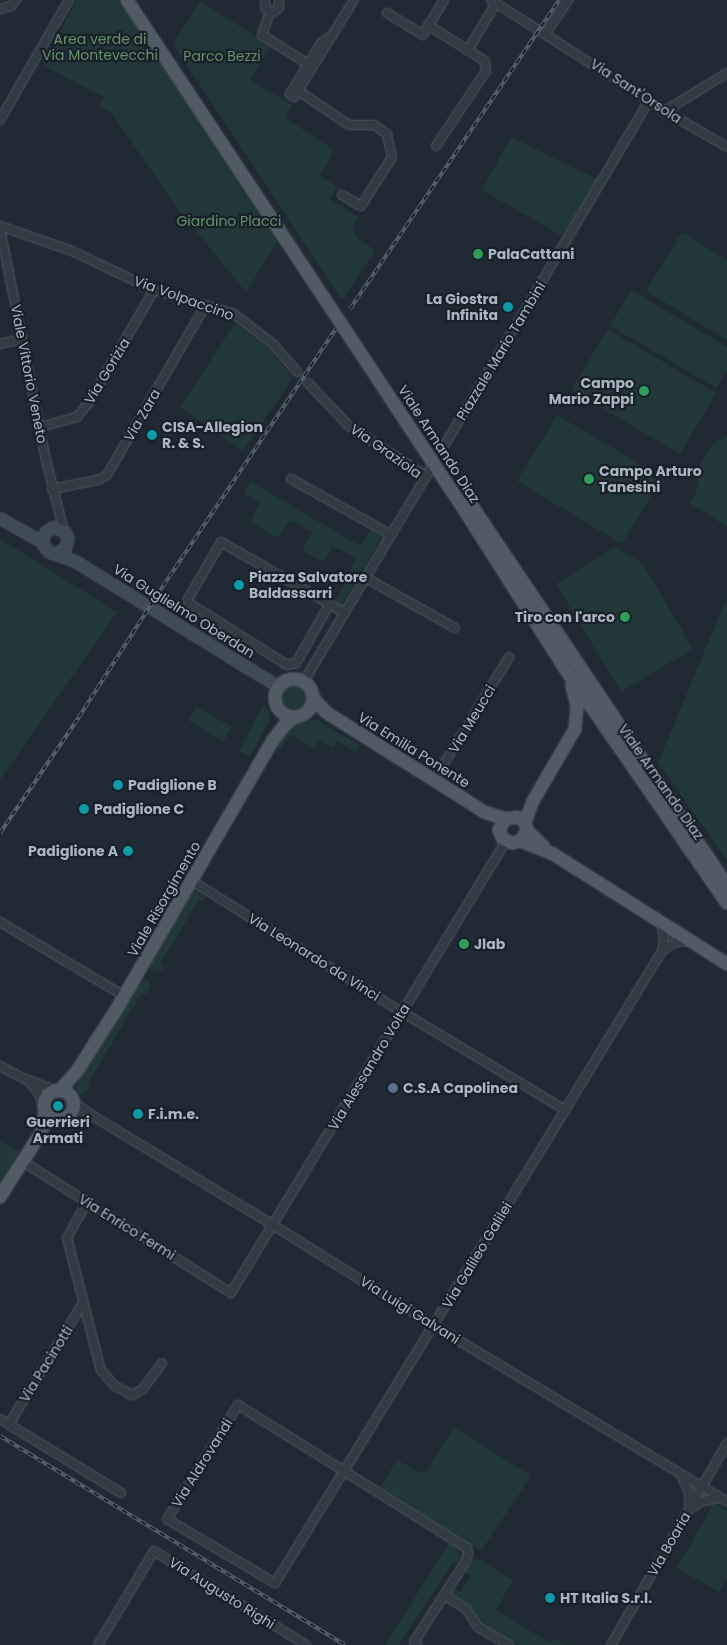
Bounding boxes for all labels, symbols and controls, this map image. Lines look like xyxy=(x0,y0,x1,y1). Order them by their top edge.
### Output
park label: Area verde di Via Montevecchi xyxy=(42,31,158,64)
park label: Parco Bezzi xyxy=(183,48,261,64)
street label: Via Sant'Orsola xyxy=(587,55,685,127)
park label: Giardino Placci xyxy=(176,213,282,229)
place label: PalaCattani xyxy=(488,246,574,262)
marker: PalaCattani xyxy=(472,248,484,260)
street label: Via Volpaccino xyxy=(132,272,236,324)
street label: Piazzale Mario Tambini xyxy=(453,279,549,423)
place label: La Giostra Infinita xyxy=(426,291,498,324)
marker: La Giostra Infinita xyxy=(502,301,514,313)
street label: Viale Vittorio Veneto xyxy=(7,303,51,445)
street label: Via Gorizia xyxy=(81,335,133,407)
place label: Campo Mario Zappi xyxy=(549,375,634,408)
street label: Viale Armando Diaz xyxy=(395,382,483,506)
marker: Campo Mario Zappi xyxy=(638,385,650,397)
street label: Via Zara xyxy=(120,386,164,444)
place label: CISA-Allegion R. & S. xyxy=(162,419,263,452)
street label: Via Graziola xyxy=(347,420,425,482)
marker: CISA-Allegion R. & S. xyxy=(146,429,158,441)
place label: Campo Arturo Tanesini xyxy=(599,463,702,496)
marker: Campo Arturo Tanesini xyxy=(583,473,595,485)
street label: Via Guglielmo Oberdan xyxy=(110,560,258,662)
place label: Piazza Salvatore Baldassarri xyxy=(249,569,367,602)
marker: Piazza Salvatore Baldassarri xyxy=(233,579,245,591)
place label: Tiro con l'arco xyxy=(515,609,615,625)
marker: Tiro con l'arco xyxy=(619,611,631,623)
street label: Via Meucci xyxy=(445,682,499,756)
street label: Via Emilia Ponente xyxy=(355,709,473,791)
street label: Viale Armando Diaz xyxy=(615,721,707,843)
place label: Padiglione B xyxy=(128,777,217,793)
marker: Padiglione B xyxy=(112,779,124,791)
place label: Padiglione C xyxy=(94,801,184,817)
marker: Padiglione C xyxy=(78,803,90,815)
street label: Viale Risorgimento xyxy=(124,838,204,960)
place label: Padiglione A xyxy=(28,843,118,859)
marker: Padiglione A xyxy=(122,845,134,857)
street label: Via Leonardo da Vinci xyxy=(245,910,383,1004)
place label: Jlab xyxy=(474,936,505,952)
marker: Jlab xyxy=(458,938,470,950)
street label: Via Alessandro Volta xyxy=(325,1001,413,1133)
place label: C.S.A Capolinea xyxy=(403,1080,518,1096)
marker: C.S.A Capolinea xyxy=(387,1082,399,1094)
marker: Guerrieri Armati xyxy=(52,1100,64,1112)
place label: F.i.m.e. xyxy=(148,1106,199,1122)
marker: F.i.m.e. xyxy=(132,1108,144,1120)
place label: Guerrieri Armati xyxy=(26,1114,90,1146)
street label: Via Enrico Fermi xyxy=(76,1190,178,1264)
street label: Via Galileo Galilei xyxy=(439,1199,515,1311)
street label: Via Luigi Galvani xyxy=(357,1272,463,1348)
street label: Via Pacinotti xyxy=(16,1323,76,1405)
street label: Via Aldrovandi xyxy=(168,1415,236,1511)
street label: Via Boaria xyxy=(644,1509,694,1579)
street label: Via Augusto Righi xyxy=(166,1554,278,1632)
place label: HT Italia S.r.l. xyxy=(560,1590,652,1606)
marker: HT Italia S.r.l. xyxy=(544,1592,556,1604)

